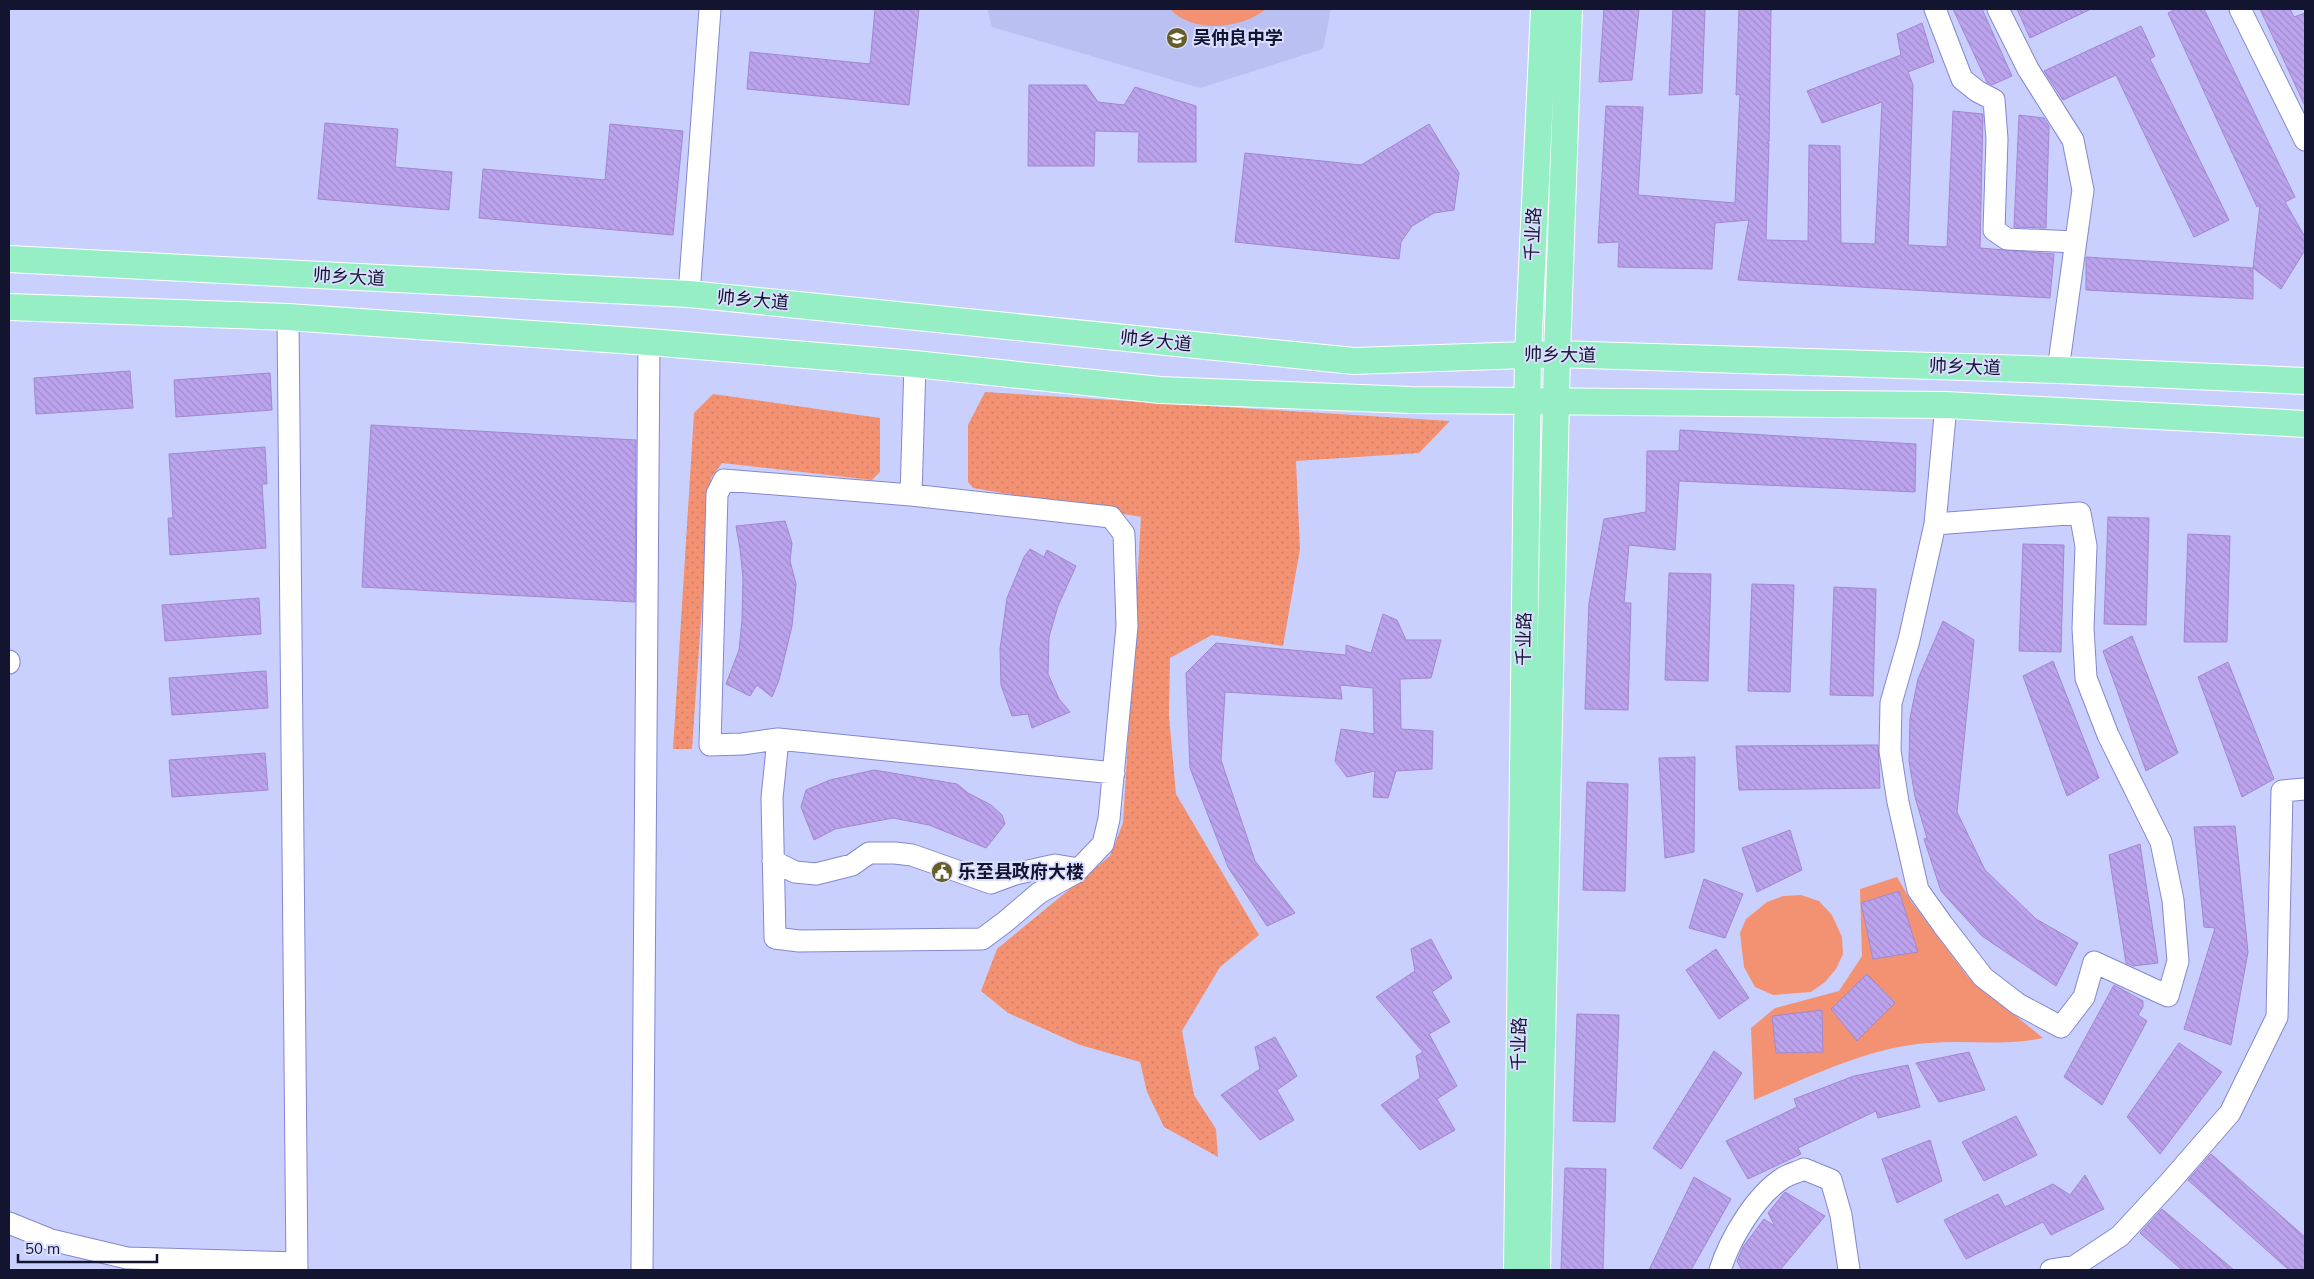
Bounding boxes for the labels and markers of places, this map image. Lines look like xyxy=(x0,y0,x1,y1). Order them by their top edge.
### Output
school or university icon: 吴仲良中学 xyxy=(1165,26,1189,50)
place label: 吴仲良中学 xyxy=(1193,26,1283,49)
public building icon: 乐至县政府大楼 xyxy=(930,860,954,884)
place label: 乐至县政府大楼 xyxy=(958,860,1084,883)

